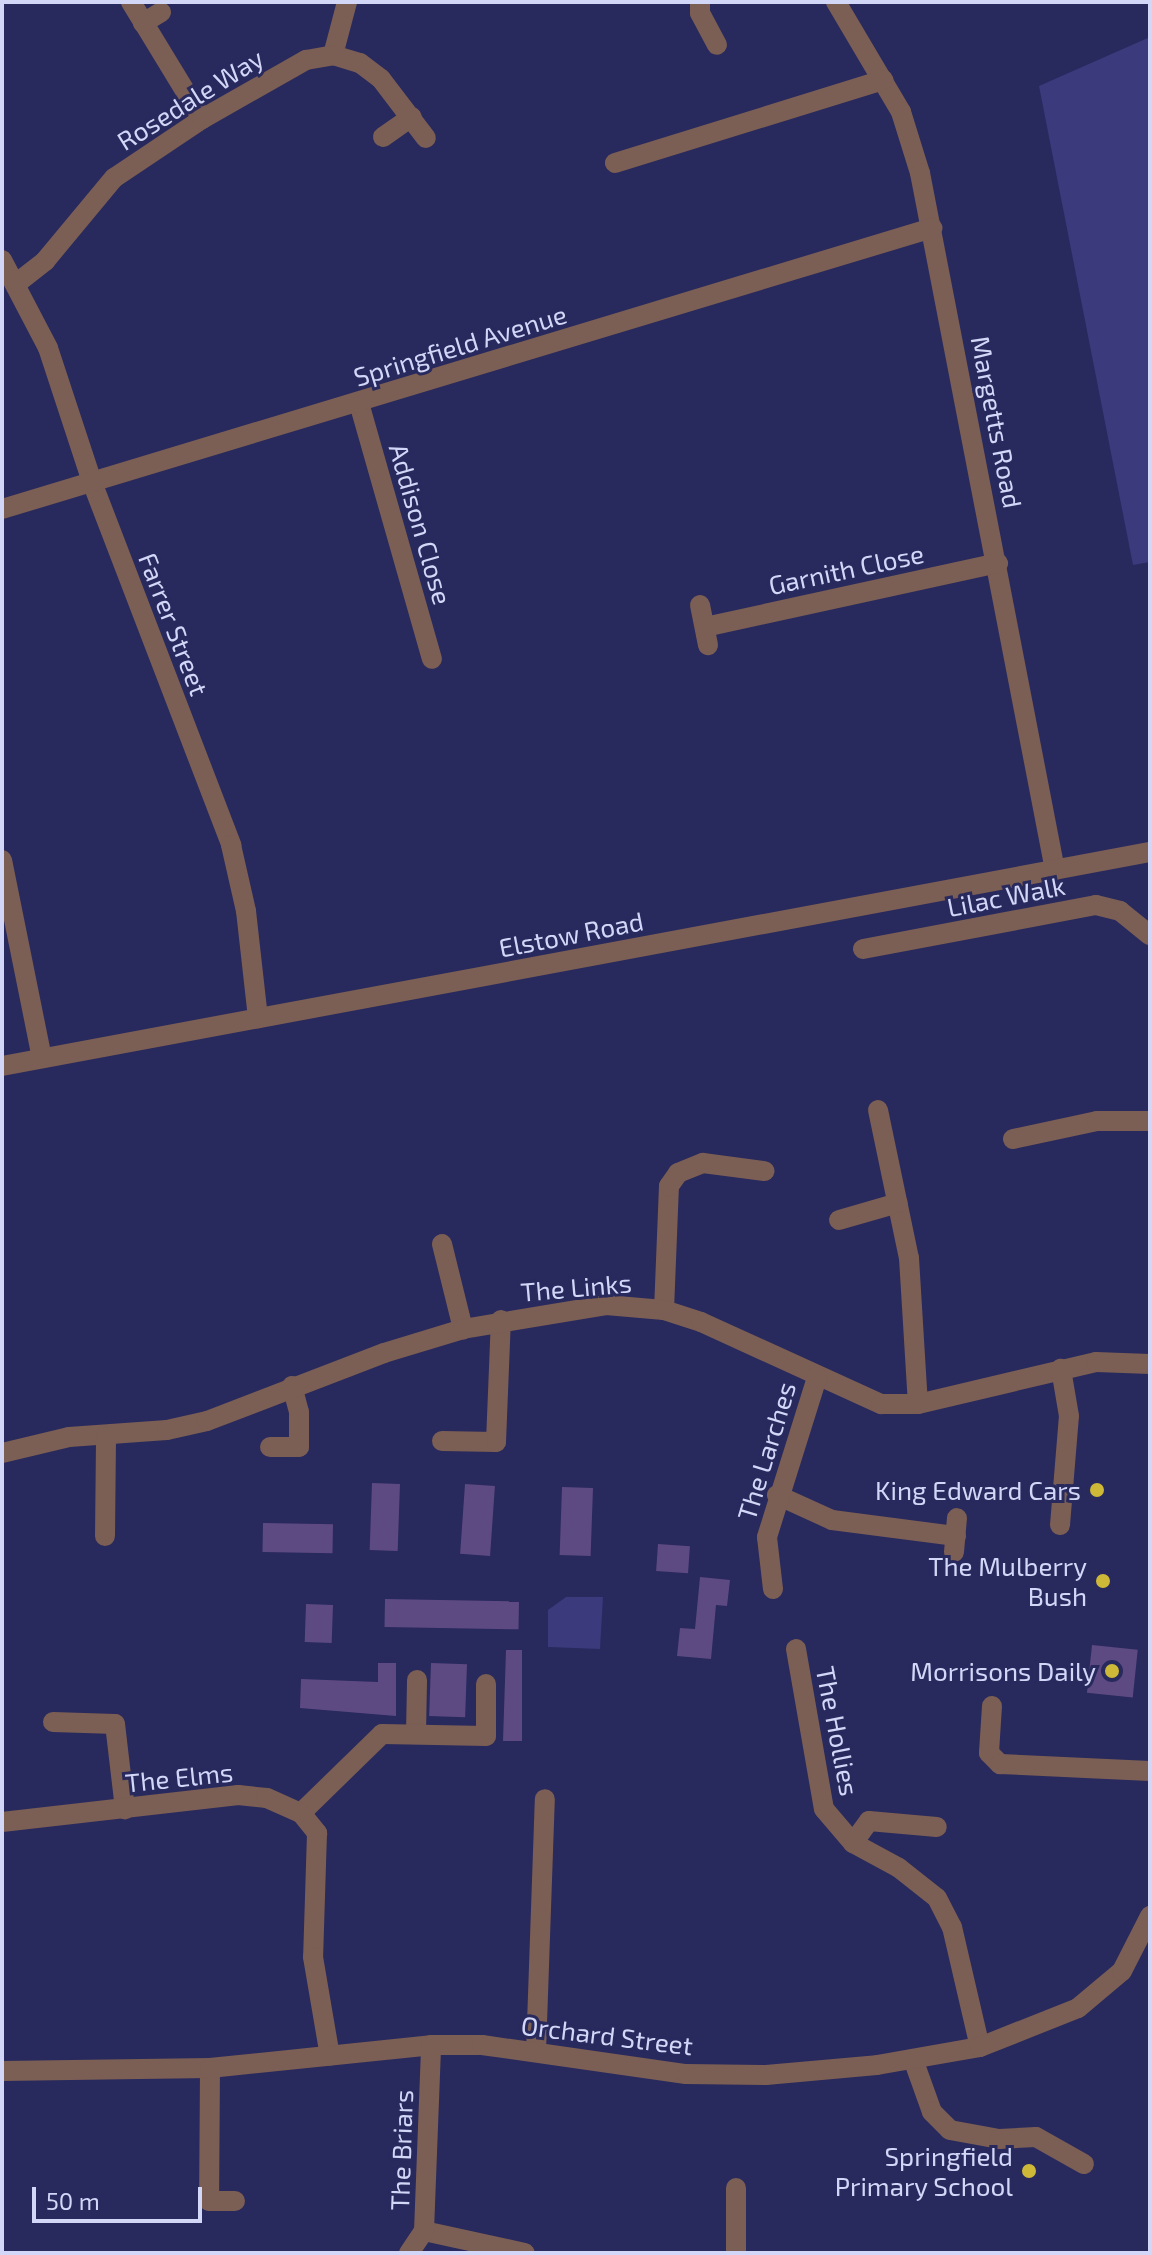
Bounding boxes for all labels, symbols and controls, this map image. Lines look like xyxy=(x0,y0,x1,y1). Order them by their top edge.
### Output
street label: Rosedale Way xyxy=(111,42,269,156)
street label: Springfield Avenue xyxy=(350,298,570,392)
street label: Margetts Road xyxy=(965,333,1029,511)
street label: Addison Close xyxy=(383,440,459,608)
street label: Garnith Close xyxy=(766,537,926,601)
street label: Farrer Street xyxy=(132,548,216,700)
street label: Lilac Walk xyxy=(944,869,1068,923)
street label: Elstow Road xyxy=(496,905,646,963)
street label: The Links xyxy=(519,1267,633,1307)
street label: The Larches xyxy=(730,1378,802,1524)
place label: King Edward Cars xyxy=(875,1474,1081,1506)
marker: King Edward Cars xyxy=(1088,1481,1106,1499)
place label: The Mulberry Bush xyxy=(928,1550,1087,1612)
marker: The Mulberry Bush xyxy=(1094,1572,1112,1590)
place label: Morrisons Daily xyxy=(910,1655,1096,1687)
marker: Morrisons Daily xyxy=(1103,1662,1121,1680)
street label: The Hollies xyxy=(810,1664,866,1798)
street label: The Elms xyxy=(124,1756,234,1798)
street label: Orchard Street xyxy=(519,2009,695,2061)
street label: The Briars xyxy=(383,2089,419,2211)
place label: Springfield Primary School xyxy=(834,2140,1013,2202)
marker: Springfield Primary School xyxy=(1020,2162,1038,2180)
scale bar xyxy=(36,2171,206,2221)
text: 50 m xyxy=(46,2186,100,2215)

